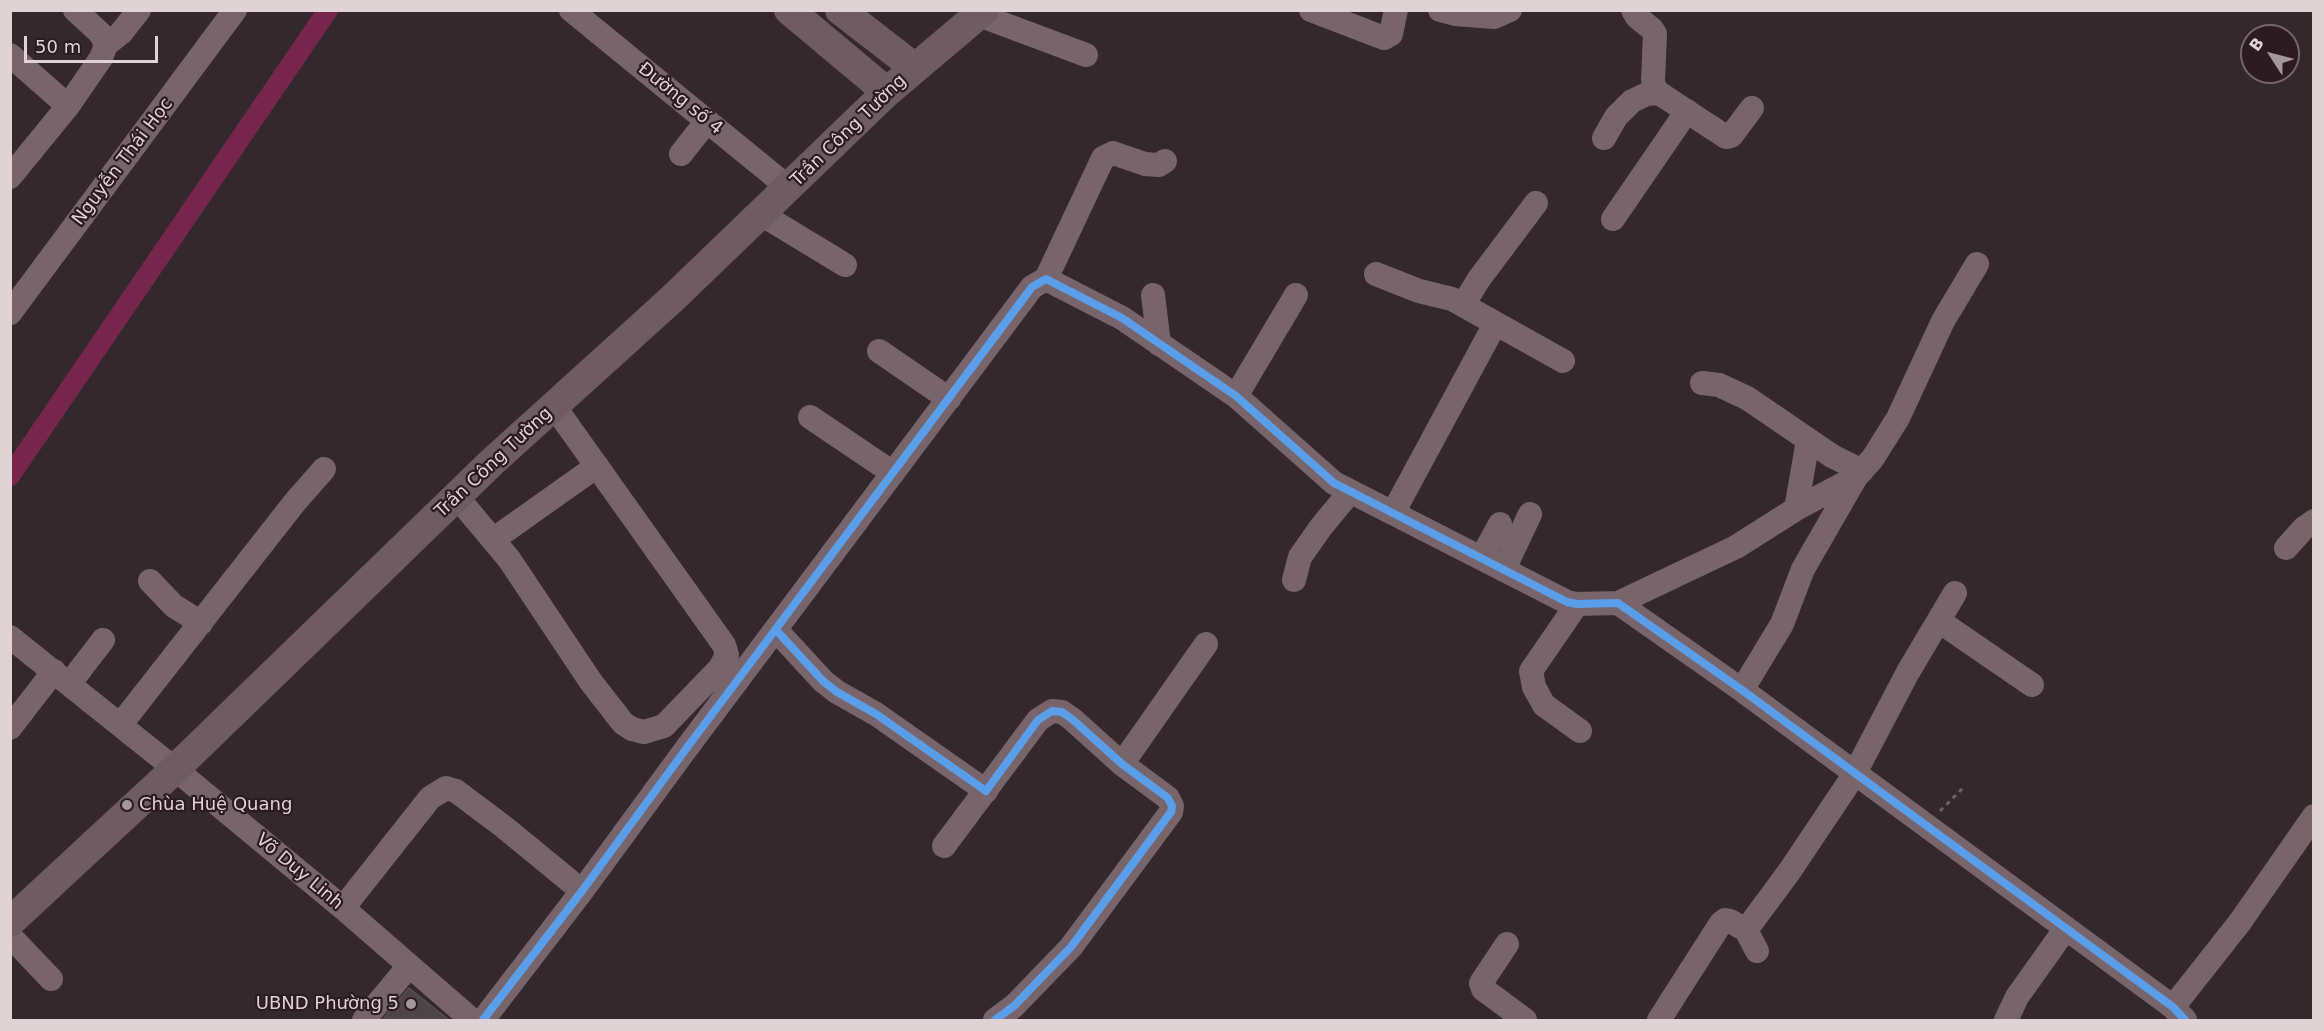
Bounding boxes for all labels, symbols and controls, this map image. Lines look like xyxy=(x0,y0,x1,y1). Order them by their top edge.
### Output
scale bar xyxy=(27,24,160,62)
north arrow xyxy=(2240,24,2300,84)
text: B xyxy=(2245,34,2268,55)
text: 50 m xyxy=(35,36,81,57)
street label: Đường số 4 xyxy=(633,58,727,140)
street label: Trần Công Tường xyxy=(787,70,911,192)
street label: Nguyễn Thái Học xyxy=(68,94,178,230)
street label: Trần Công Tường xyxy=(431,403,557,523)
place label: Chùa Huệ Quang xyxy=(139,794,292,816)
marker: Chùa Huệ Quang xyxy=(120,798,134,812)
street label: Võ Duy Linh xyxy=(251,829,347,915)
place label: UBND Phường 5 xyxy=(256,993,399,1015)
marker: UBND Phường 5 xyxy=(404,997,418,1011)

